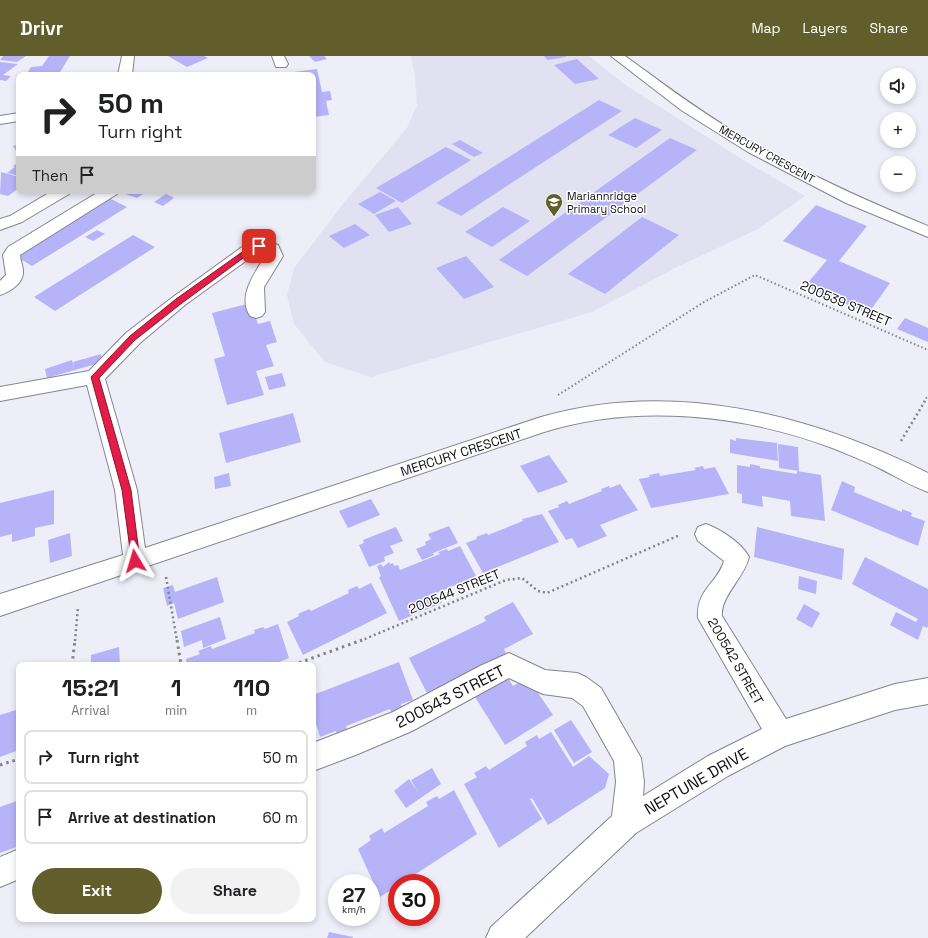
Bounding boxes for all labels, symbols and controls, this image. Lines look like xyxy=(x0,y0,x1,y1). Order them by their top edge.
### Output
text: Drivr xyxy=(20,16,63,41)
text: Map xyxy=(751,19,781,37)
text: Layers xyxy=(803,19,847,37)
text: Share xyxy=(869,19,908,37)
map controls xyxy=(880,68,916,192)
button: sound xyxy=(880,68,916,104)
text: 50 m xyxy=(98,85,164,121)
icon: right xyxy=(32,88,84,140)
button: + xyxy=(880,112,916,148)
text: Turn right xyxy=(98,120,182,143)
street label: MERCURY CRESCENT xyxy=(717,122,818,186)
button: − xyxy=(880,156,916,192)
icon: arrive xyxy=(76,164,98,186)
text: Then xyxy=(32,166,68,185)
place label: Mariannridge Primary School xyxy=(567,189,646,216)
school or university icon: Mariannridge Primary School xyxy=(544,192,564,217)
pin xyxy=(242,229,276,263)
icon: arrive xyxy=(248,235,270,257)
street label: 200539 STREET xyxy=(798,277,894,330)
street label: MERCURY CRESCENT xyxy=(398,425,524,480)
position arrow xyxy=(114,540,156,582)
street label: 200544 STREET xyxy=(406,565,503,618)
street label: 200542 STREET xyxy=(704,615,767,708)
street label: 200543 STREET xyxy=(392,660,508,733)
text: 15:21 xyxy=(62,672,119,703)
text: 1 xyxy=(171,672,182,703)
text: 110 xyxy=(233,672,270,703)
text: Arrival xyxy=(71,702,110,719)
text: min xyxy=(165,702,187,719)
text: m xyxy=(246,702,257,719)
street label: NEPTUNE DRIVE xyxy=(641,743,752,820)
icon: right xyxy=(34,746,56,768)
text: Turn right xyxy=(68,748,139,767)
text: 50 m xyxy=(263,748,298,767)
icon: arrive xyxy=(34,806,56,828)
text: Arrive at destination xyxy=(68,808,216,827)
text: 60 m xyxy=(262,808,298,827)
button: Exit xyxy=(32,868,162,914)
button: Share xyxy=(170,868,300,914)
speed limit sign: 30 xyxy=(388,874,440,926)
text: 27 xyxy=(343,882,365,908)
text: km/h xyxy=(342,903,366,916)

